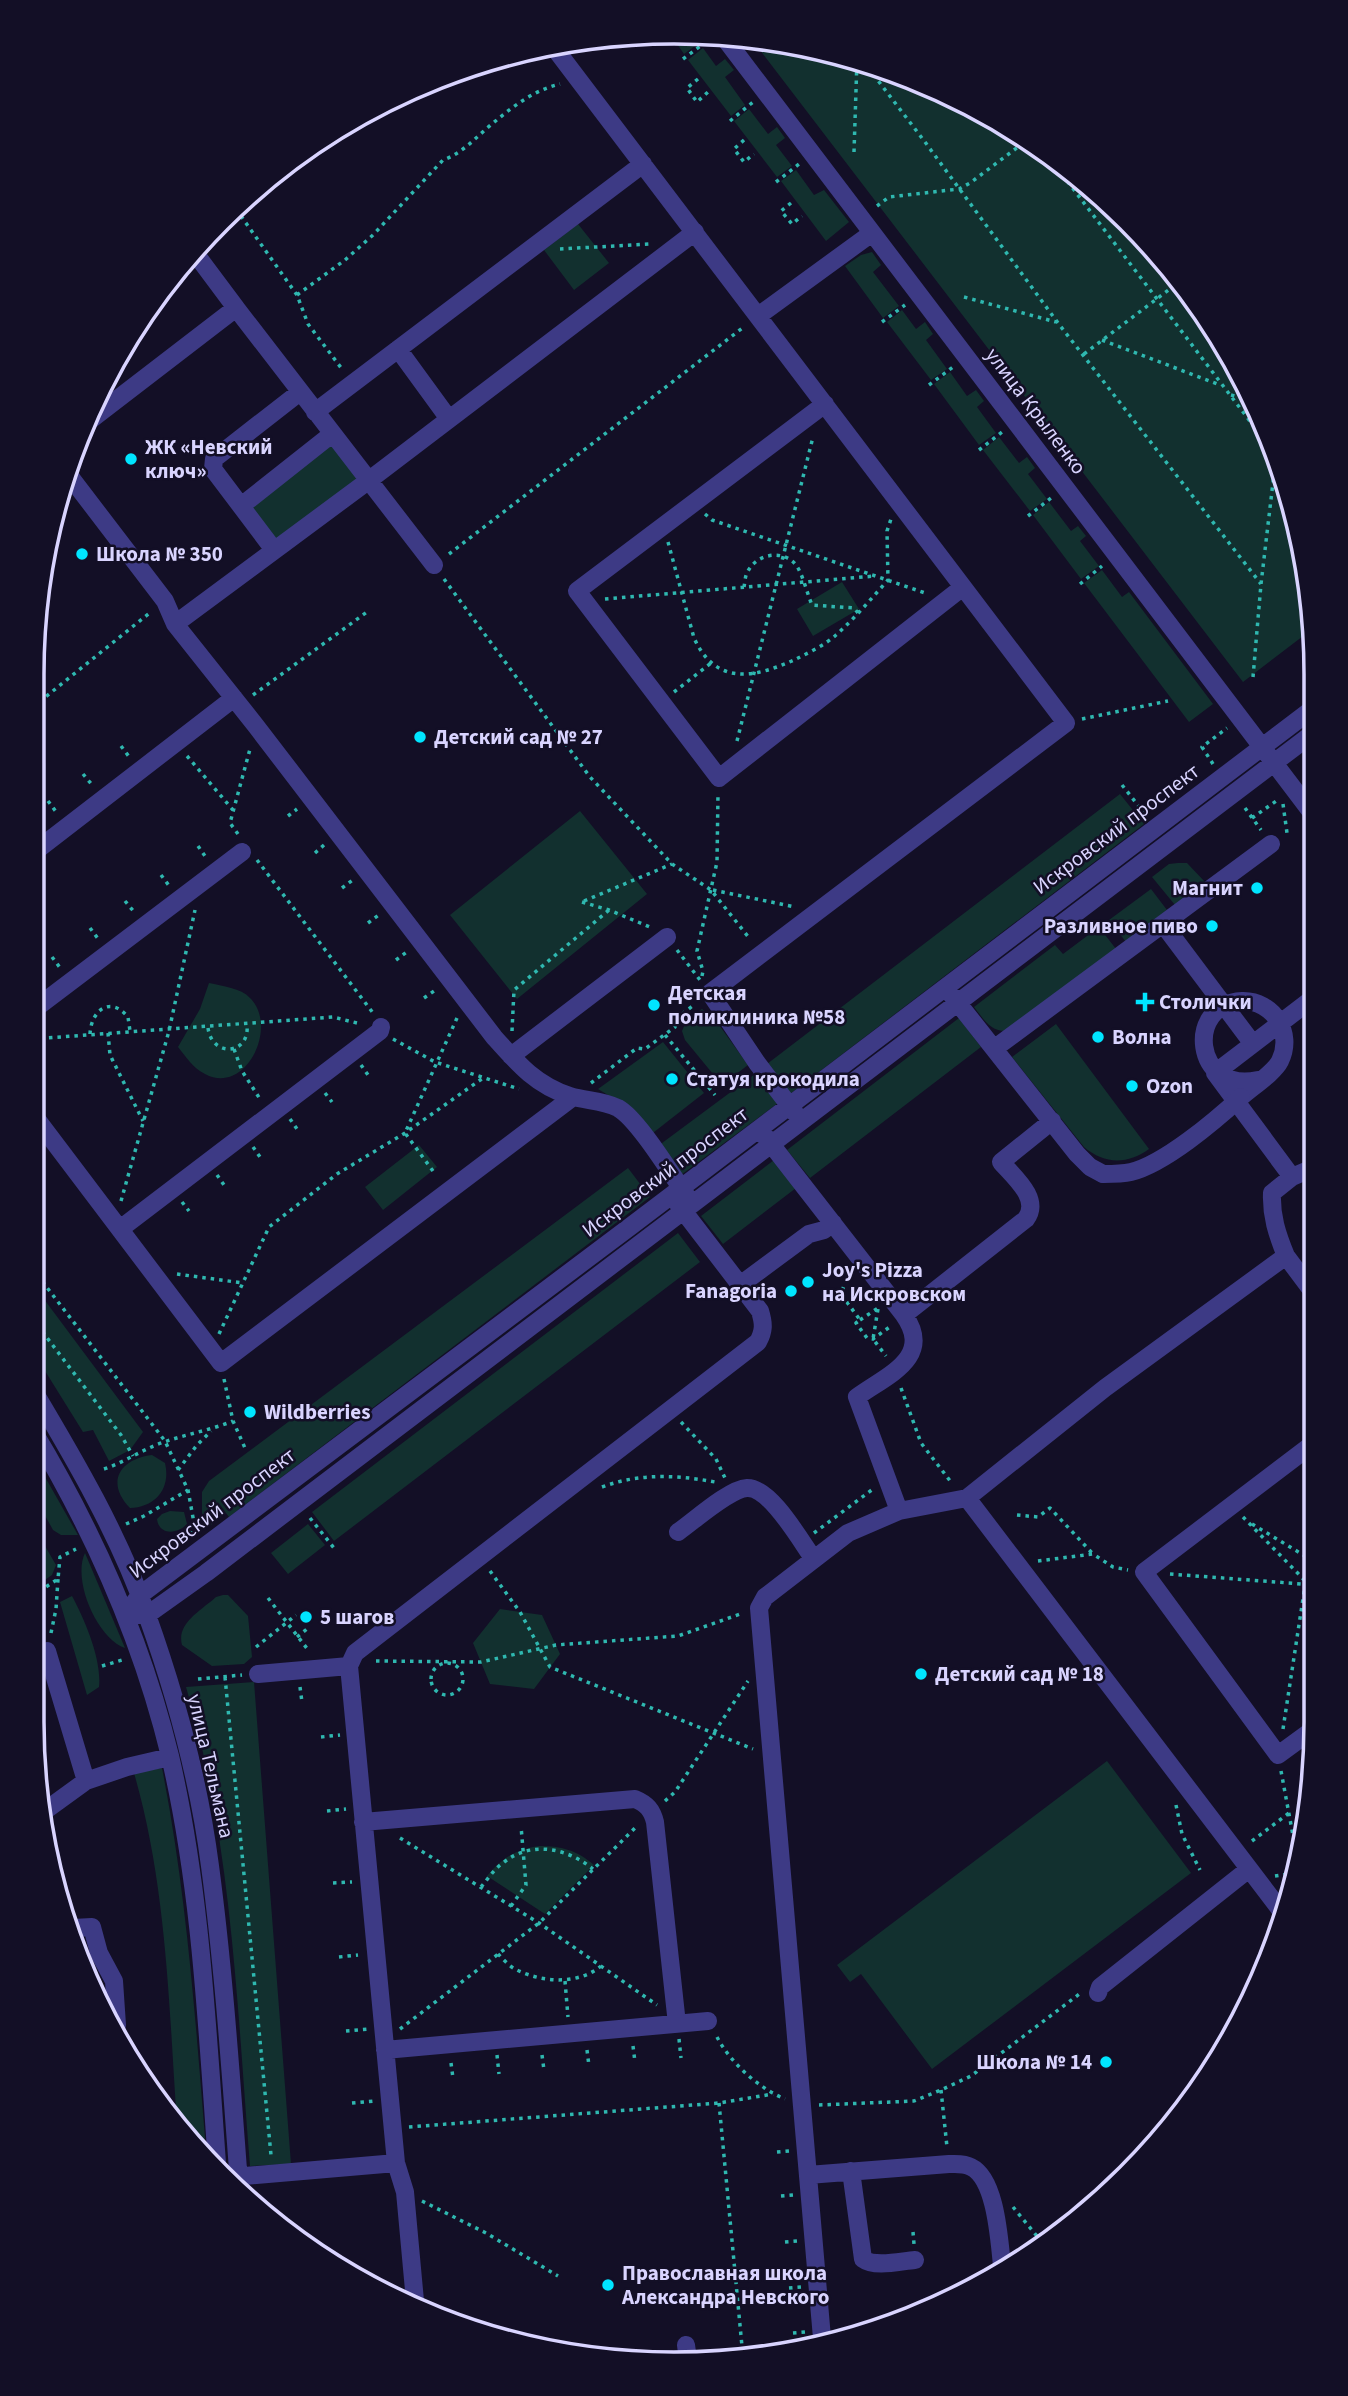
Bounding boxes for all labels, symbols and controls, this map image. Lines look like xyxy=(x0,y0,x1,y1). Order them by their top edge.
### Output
street label: улица Крыленко xyxy=(978,341,1094,481)
place label: ЖК «Невский ключ» xyxy=(145,432,272,486)
marker: ЖК «Невский ключ» xyxy=(123,451,139,467)
place label: Школа № 350 xyxy=(96,539,223,569)
marker: Школа № 350 xyxy=(74,546,90,562)
place label: Детский сад № 27 xyxy=(434,722,603,752)
marker: Детский сад № 27 xyxy=(412,729,428,745)
street label: Искровский проспект xyxy=(1027,756,1206,902)
place label: Магнит xyxy=(1172,873,1243,903)
marker: Магнит xyxy=(1249,880,1265,896)
place label: Разливное пиво xyxy=(1044,911,1198,941)
marker: Разливное пиво xyxy=(1204,918,1220,934)
place label: Детская поликлиника №58 xyxy=(668,978,845,1032)
place label: Столички xyxy=(1159,987,1252,1017)
marker: Столички xyxy=(1137,994,1153,1010)
marker: Детская поликлиника №58 xyxy=(646,997,662,1013)
place label: Волна xyxy=(1112,1022,1172,1052)
marker: Волна xyxy=(1090,1029,1106,1045)
place label: Статуя крокодила xyxy=(686,1064,860,1094)
marker: Статуя крокодила xyxy=(664,1071,680,1087)
place label: Ozon xyxy=(1146,1071,1193,1101)
marker: Ozon xyxy=(1124,1078,1140,1094)
street label: Искровский проспект xyxy=(576,1099,755,1245)
place label: Joy's Pizza на Искровском xyxy=(822,1255,966,1309)
marker: Joy's Pizza на Искровском xyxy=(800,1274,816,1290)
place label: Fanagoria xyxy=(685,1276,777,1306)
marker: Fanagoria xyxy=(783,1283,799,1299)
place label: Wildberries xyxy=(264,1397,371,1427)
marker: Wildberries xyxy=(242,1404,258,1420)
street label: Искровский проспект xyxy=(123,1440,302,1586)
place label: 5 шагов xyxy=(320,1602,394,1632)
marker: 5 шагов xyxy=(298,1609,314,1625)
place label: Детский сад № 18 xyxy=(935,1659,1104,1689)
marker: Детский сад № 18 xyxy=(913,1666,929,1682)
street label: улица Тельмана xyxy=(180,1691,242,1841)
place label: Школа № 14 xyxy=(976,2047,1092,2077)
marker: Школа № 14 xyxy=(1098,2054,1114,2070)
place label: Православная школа Александра Невского xyxy=(621,2258,829,2312)
marker: Православная школа Александра Невского xyxy=(600,2277,616,2293)

